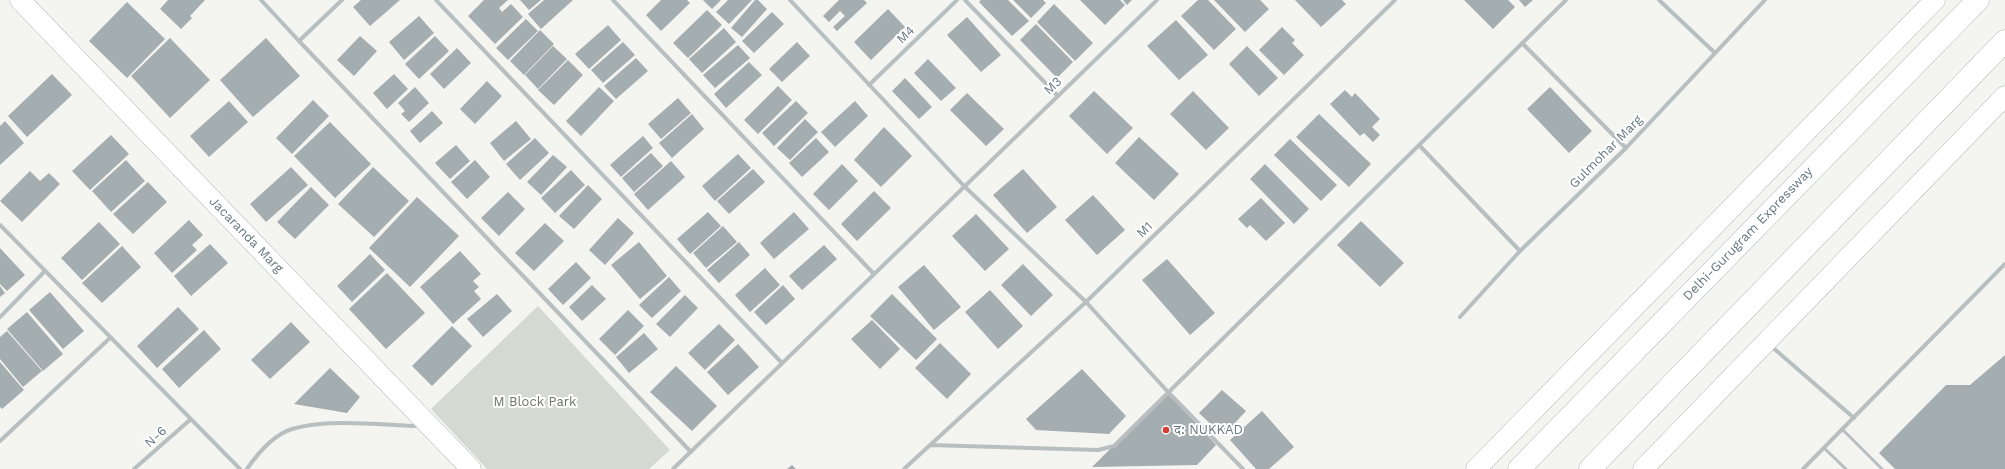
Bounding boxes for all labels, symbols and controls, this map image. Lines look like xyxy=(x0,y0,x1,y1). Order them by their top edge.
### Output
street label: M4 xyxy=(894,23,918,47)
street label: M3 xyxy=(1041,74,1065,98)
street label: Gulmohar Marg xyxy=(1566,112,1646,192)
street label: Delhi-Gurugram Expressway xyxy=(1680,164,1816,304)
street label: Jacaranda Marg xyxy=(206,194,286,276)
street label: M1 xyxy=(1134,219,1156,241)
park label: M Block Park xyxy=(494,394,576,410)
place label: द: NUKKAD xyxy=(1174,422,1243,438)
street label: N-6 xyxy=(142,423,170,451)
marker: द: NUKKAD xyxy=(1161,425,1171,435)

